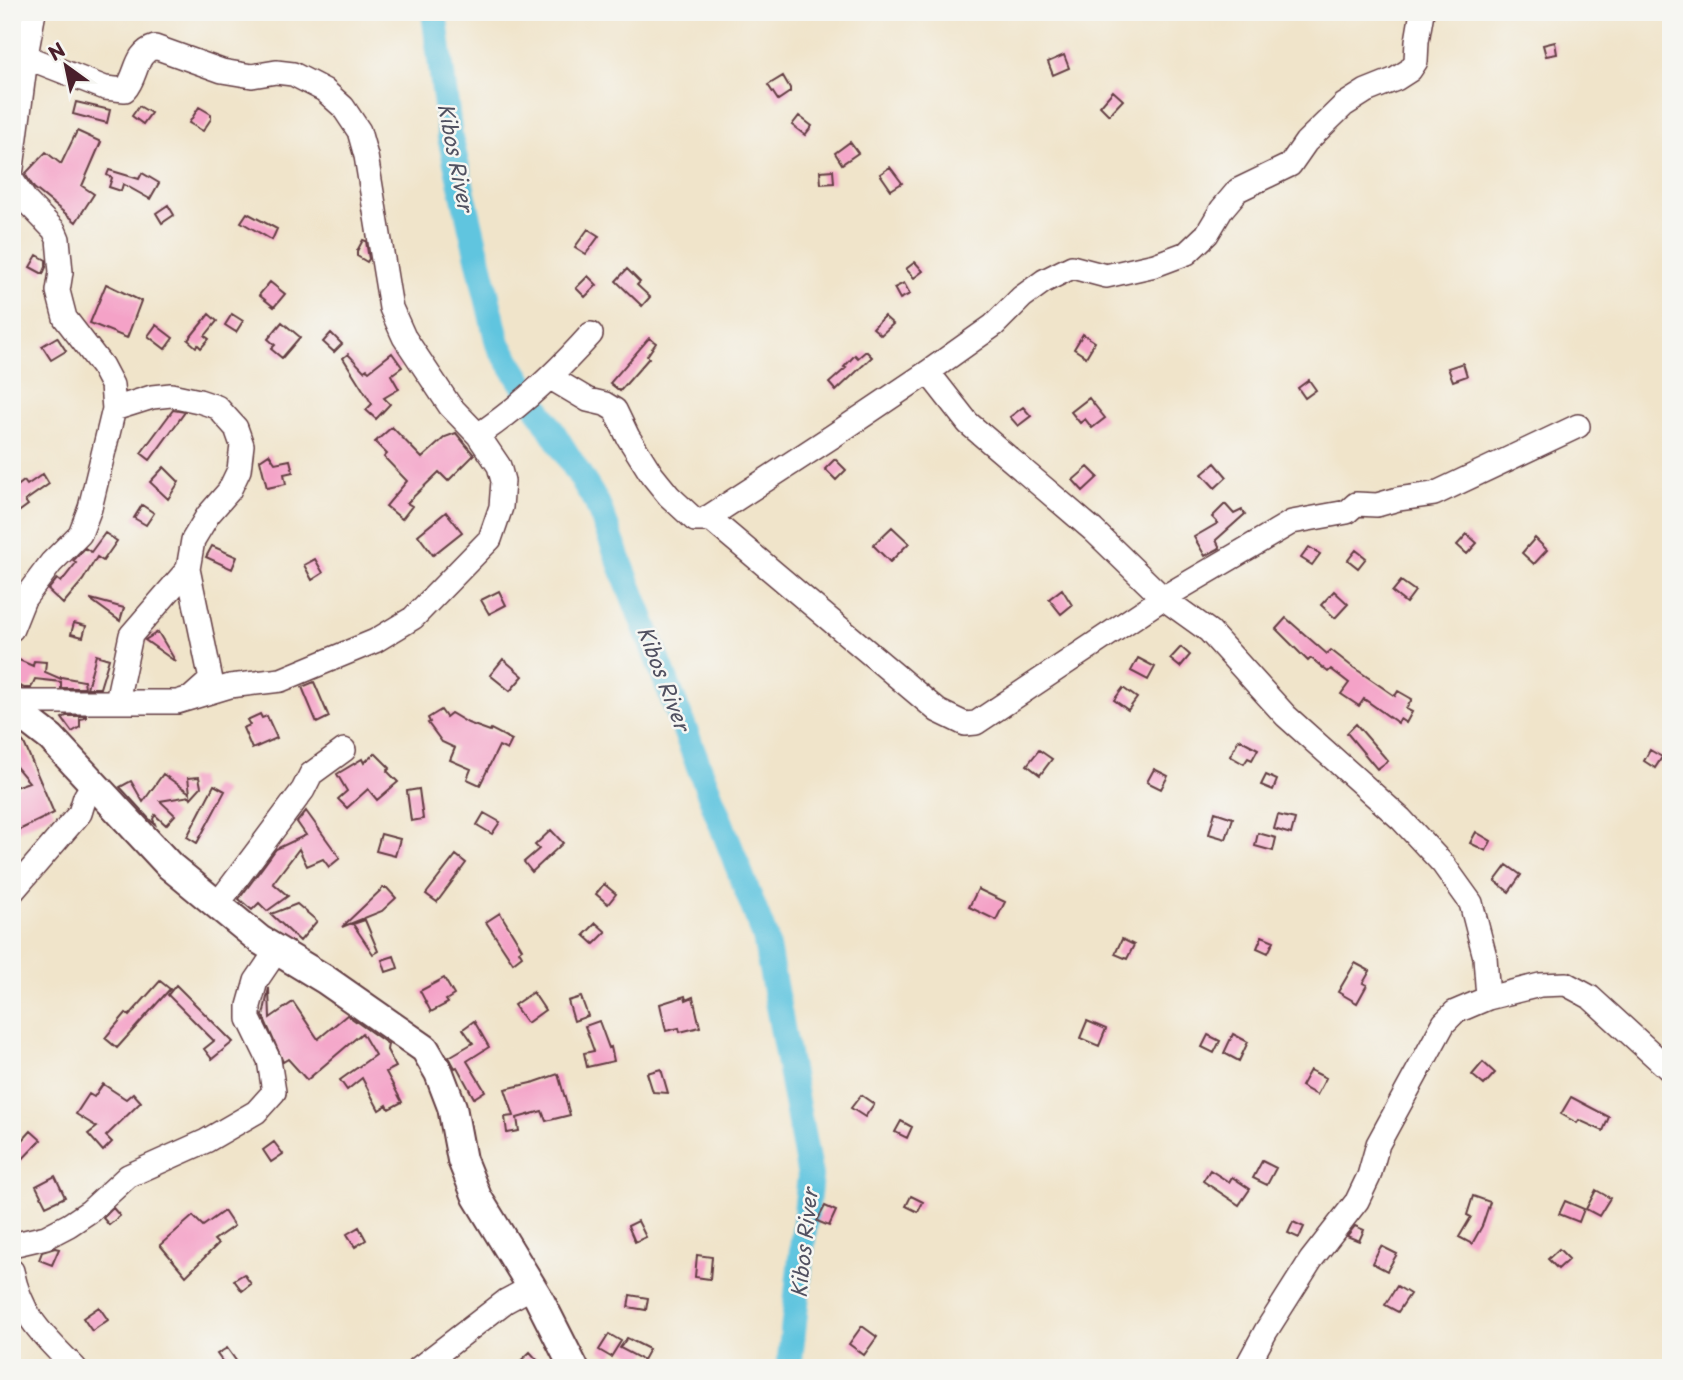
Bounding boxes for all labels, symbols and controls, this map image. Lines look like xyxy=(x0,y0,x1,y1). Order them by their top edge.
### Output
north arrow xyxy=(32,32,102,102)
text: N xyxy=(42,35,70,67)
water label: Kibos River xyxy=(431,100,484,216)
water label: Kibos River xyxy=(630,621,700,737)
water label: Kibos River xyxy=(781,1184,825,1299)

